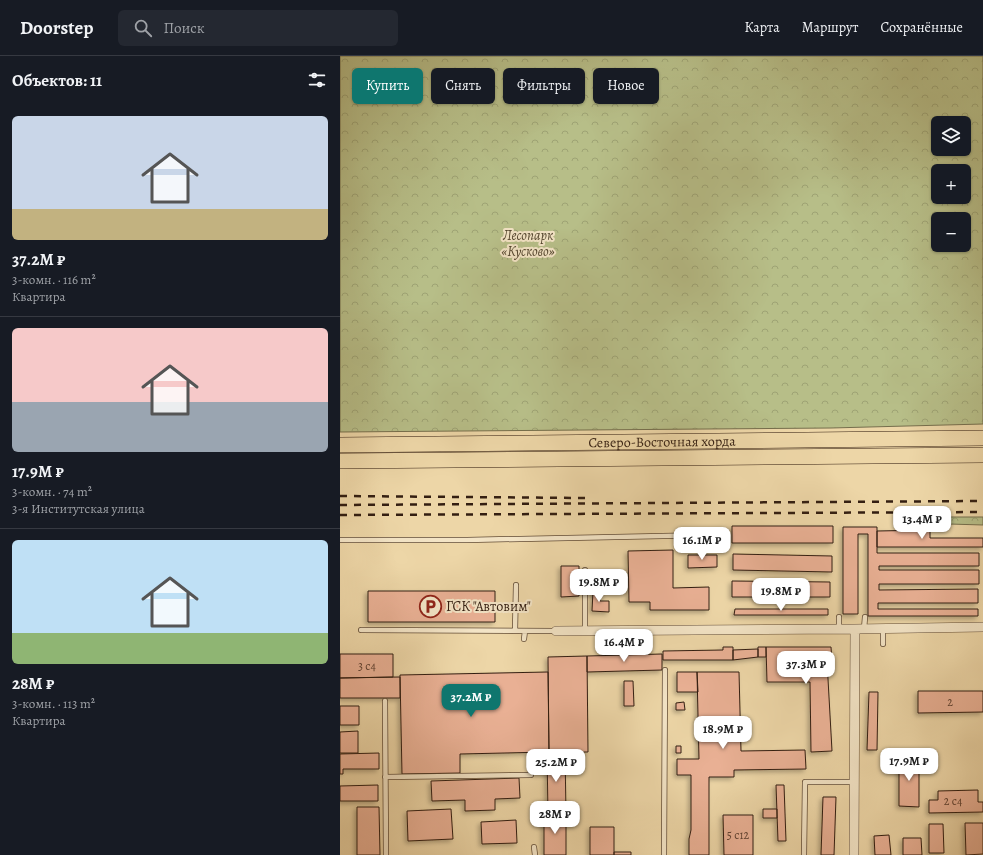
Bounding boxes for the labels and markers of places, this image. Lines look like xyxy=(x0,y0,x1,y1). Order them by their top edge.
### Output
pin: 13.4M ₽ xyxy=(885,506,959,540)
pin: 16.1M ₽ xyxy=(665,527,739,561)
pin: 19.8M ₽ xyxy=(562,569,636,603)
pin: 19.8M ₽ xyxy=(744,578,818,612)
parking icon: ГСК "Автовим" xyxy=(418,593,444,619)
place label: ГСК "Автовим" xyxy=(446,597,531,616)
pin: 16.4M ₽ xyxy=(587,629,661,663)
pin: 37.3M ₽ xyxy=(769,651,843,685)
pin: 37.2M ₽ xyxy=(434,684,508,718)
pin: 18.9M ₽ xyxy=(686,716,760,750)
pin: 17.9M ₽ xyxy=(872,748,946,782)
pin: 25.2M ₽ xyxy=(519,749,593,783)
pin: 28M ₽ xyxy=(527,801,583,835)

